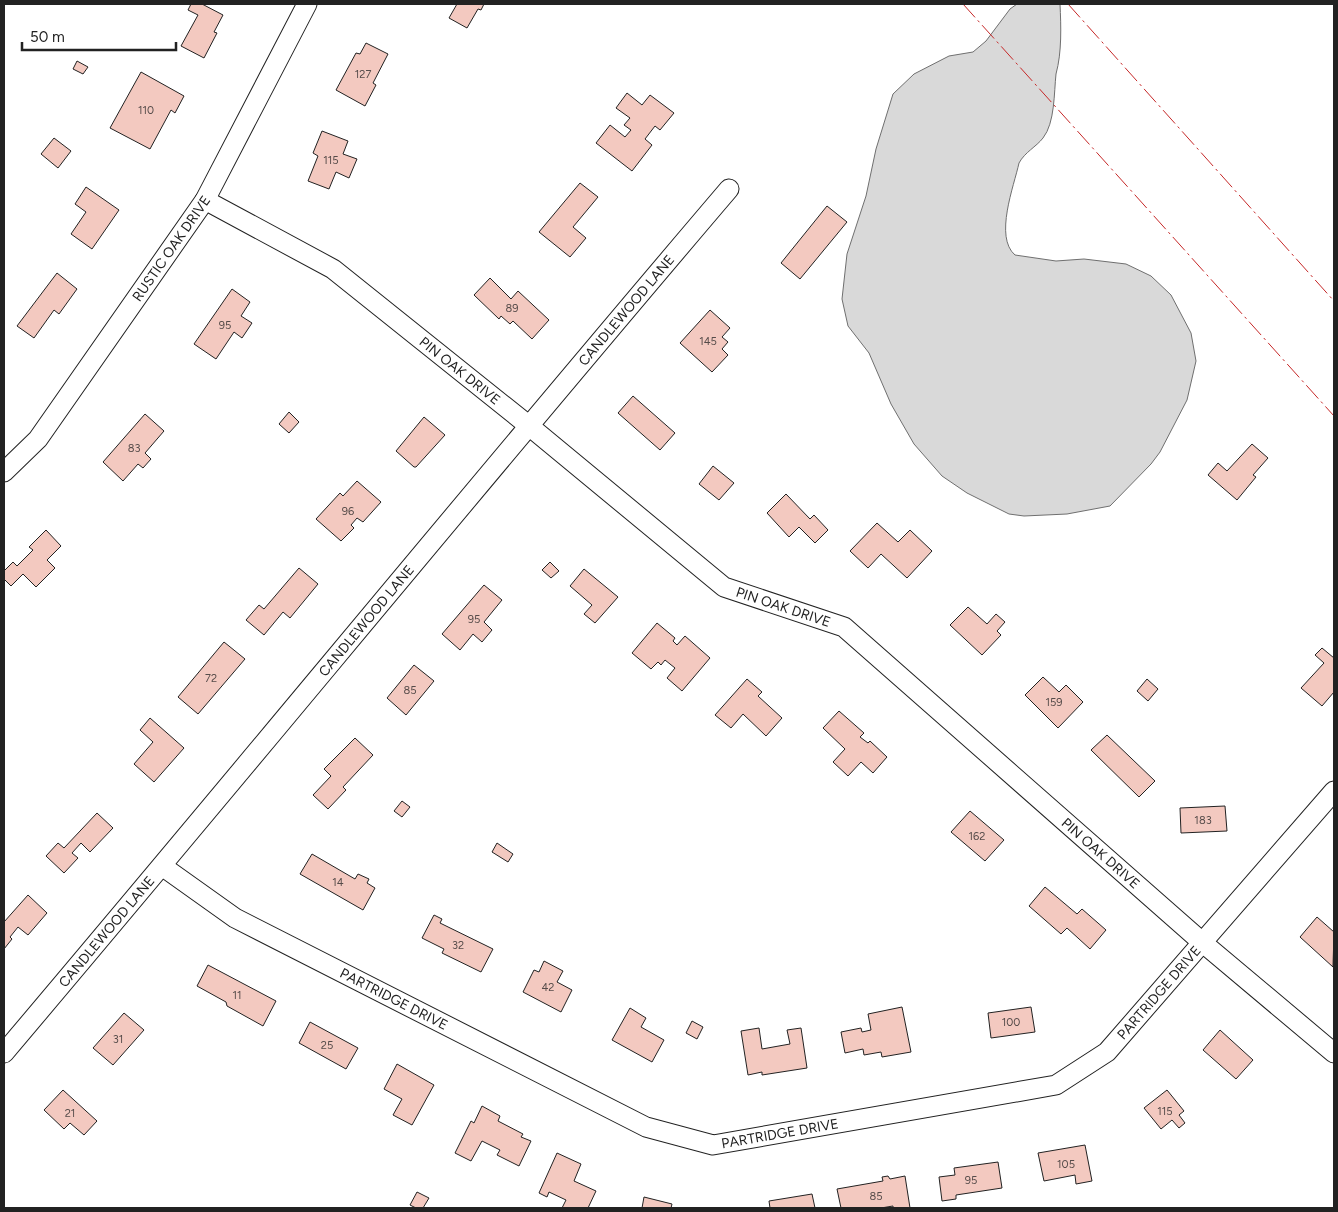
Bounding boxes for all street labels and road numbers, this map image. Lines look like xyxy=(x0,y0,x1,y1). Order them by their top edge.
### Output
street label: RUSTIC OAK DRIVE xyxy=(129,193,214,305)
street label: CANDLEWOOD LANE xyxy=(575,252,678,369)
street label: PIN OAK DRIVE xyxy=(416,333,504,408)
street label: CANDLEWOOD LANE xyxy=(315,562,418,680)
street label: PIN OAK DRIVE xyxy=(734,584,833,631)
street label: PIN OAK DRIVE xyxy=(1058,814,1143,892)
street label: CANDLEWOOD LANE xyxy=(55,873,158,991)
street label: PARTRIDGE DRIVE xyxy=(1114,942,1205,1043)
street label: PARTRIDGE DRIVE xyxy=(337,965,451,1034)
street label: PARTRIDGE DRIVE xyxy=(720,1115,840,1152)

